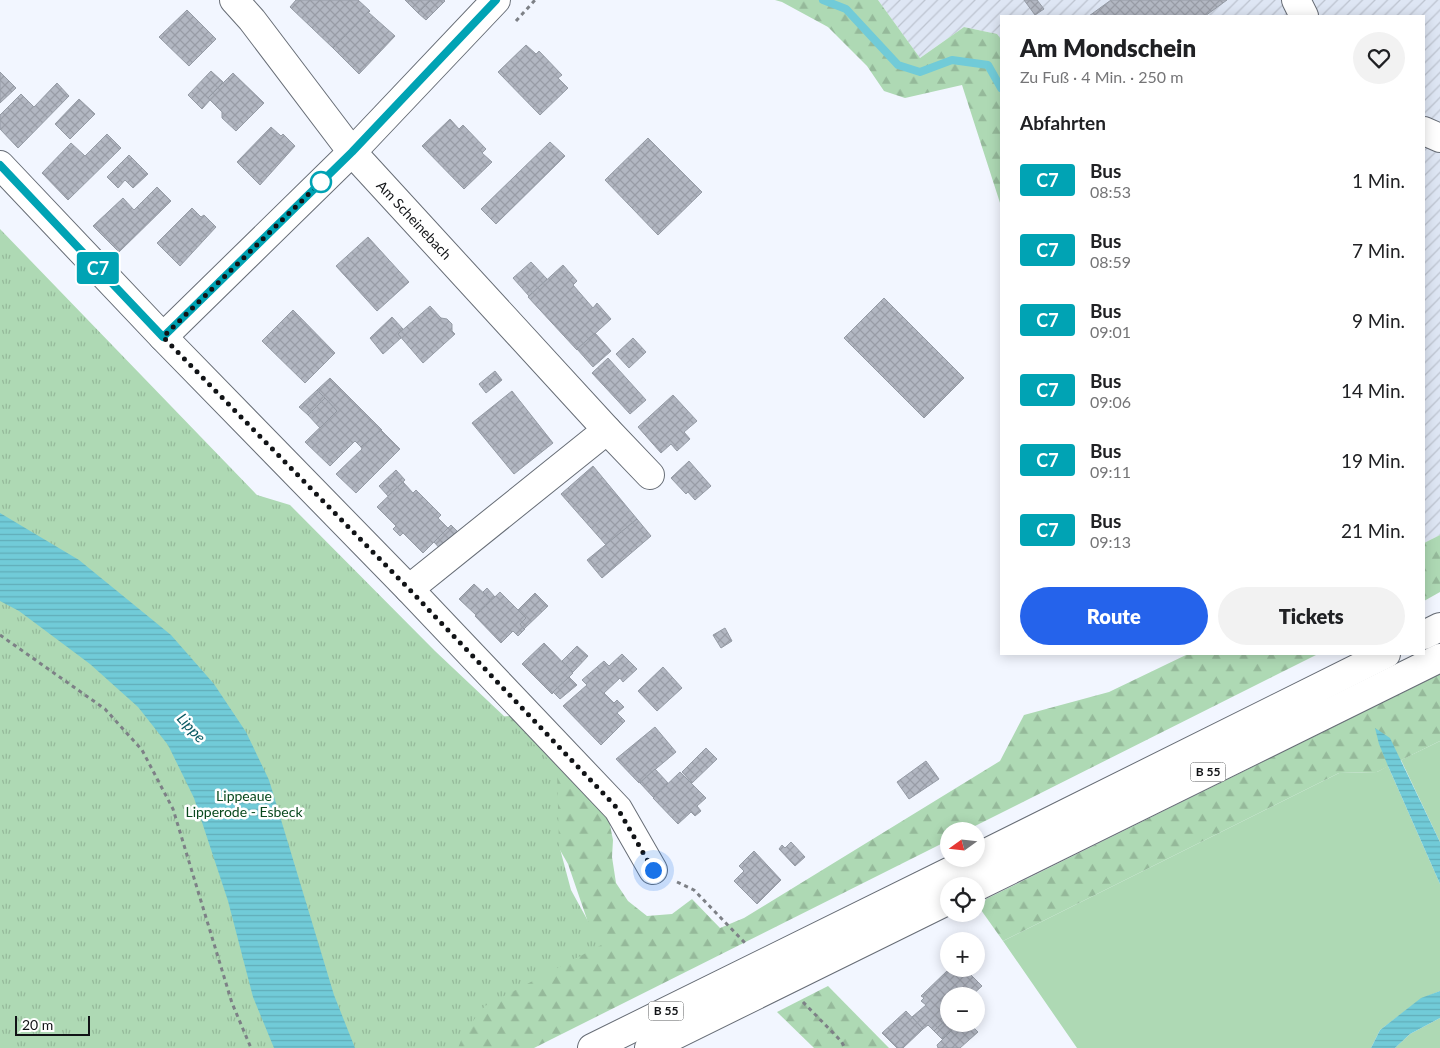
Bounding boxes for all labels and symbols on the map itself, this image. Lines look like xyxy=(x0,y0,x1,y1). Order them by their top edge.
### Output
unlabelled marker xyxy=(310,171,332,193)
street label: Am Scheinebach xyxy=(373,177,455,263)
line badge: C7 xyxy=(76,252,120,284)
water label: Lippe xyxy=(174,709,210,746)
road number: B 55 xyxy=(1190,762,1226,782)
park label: Lippeaue Lipperode - Esbeck xyxy=(185,787,303,820)
north arrow xyxy=(940,822,985,868)
your location xyxy=(641,858,666,883)
road number: B 55 xyxy=(648,1001,684,1020)
scale bar xyxy=(15,1013,90,1036)

